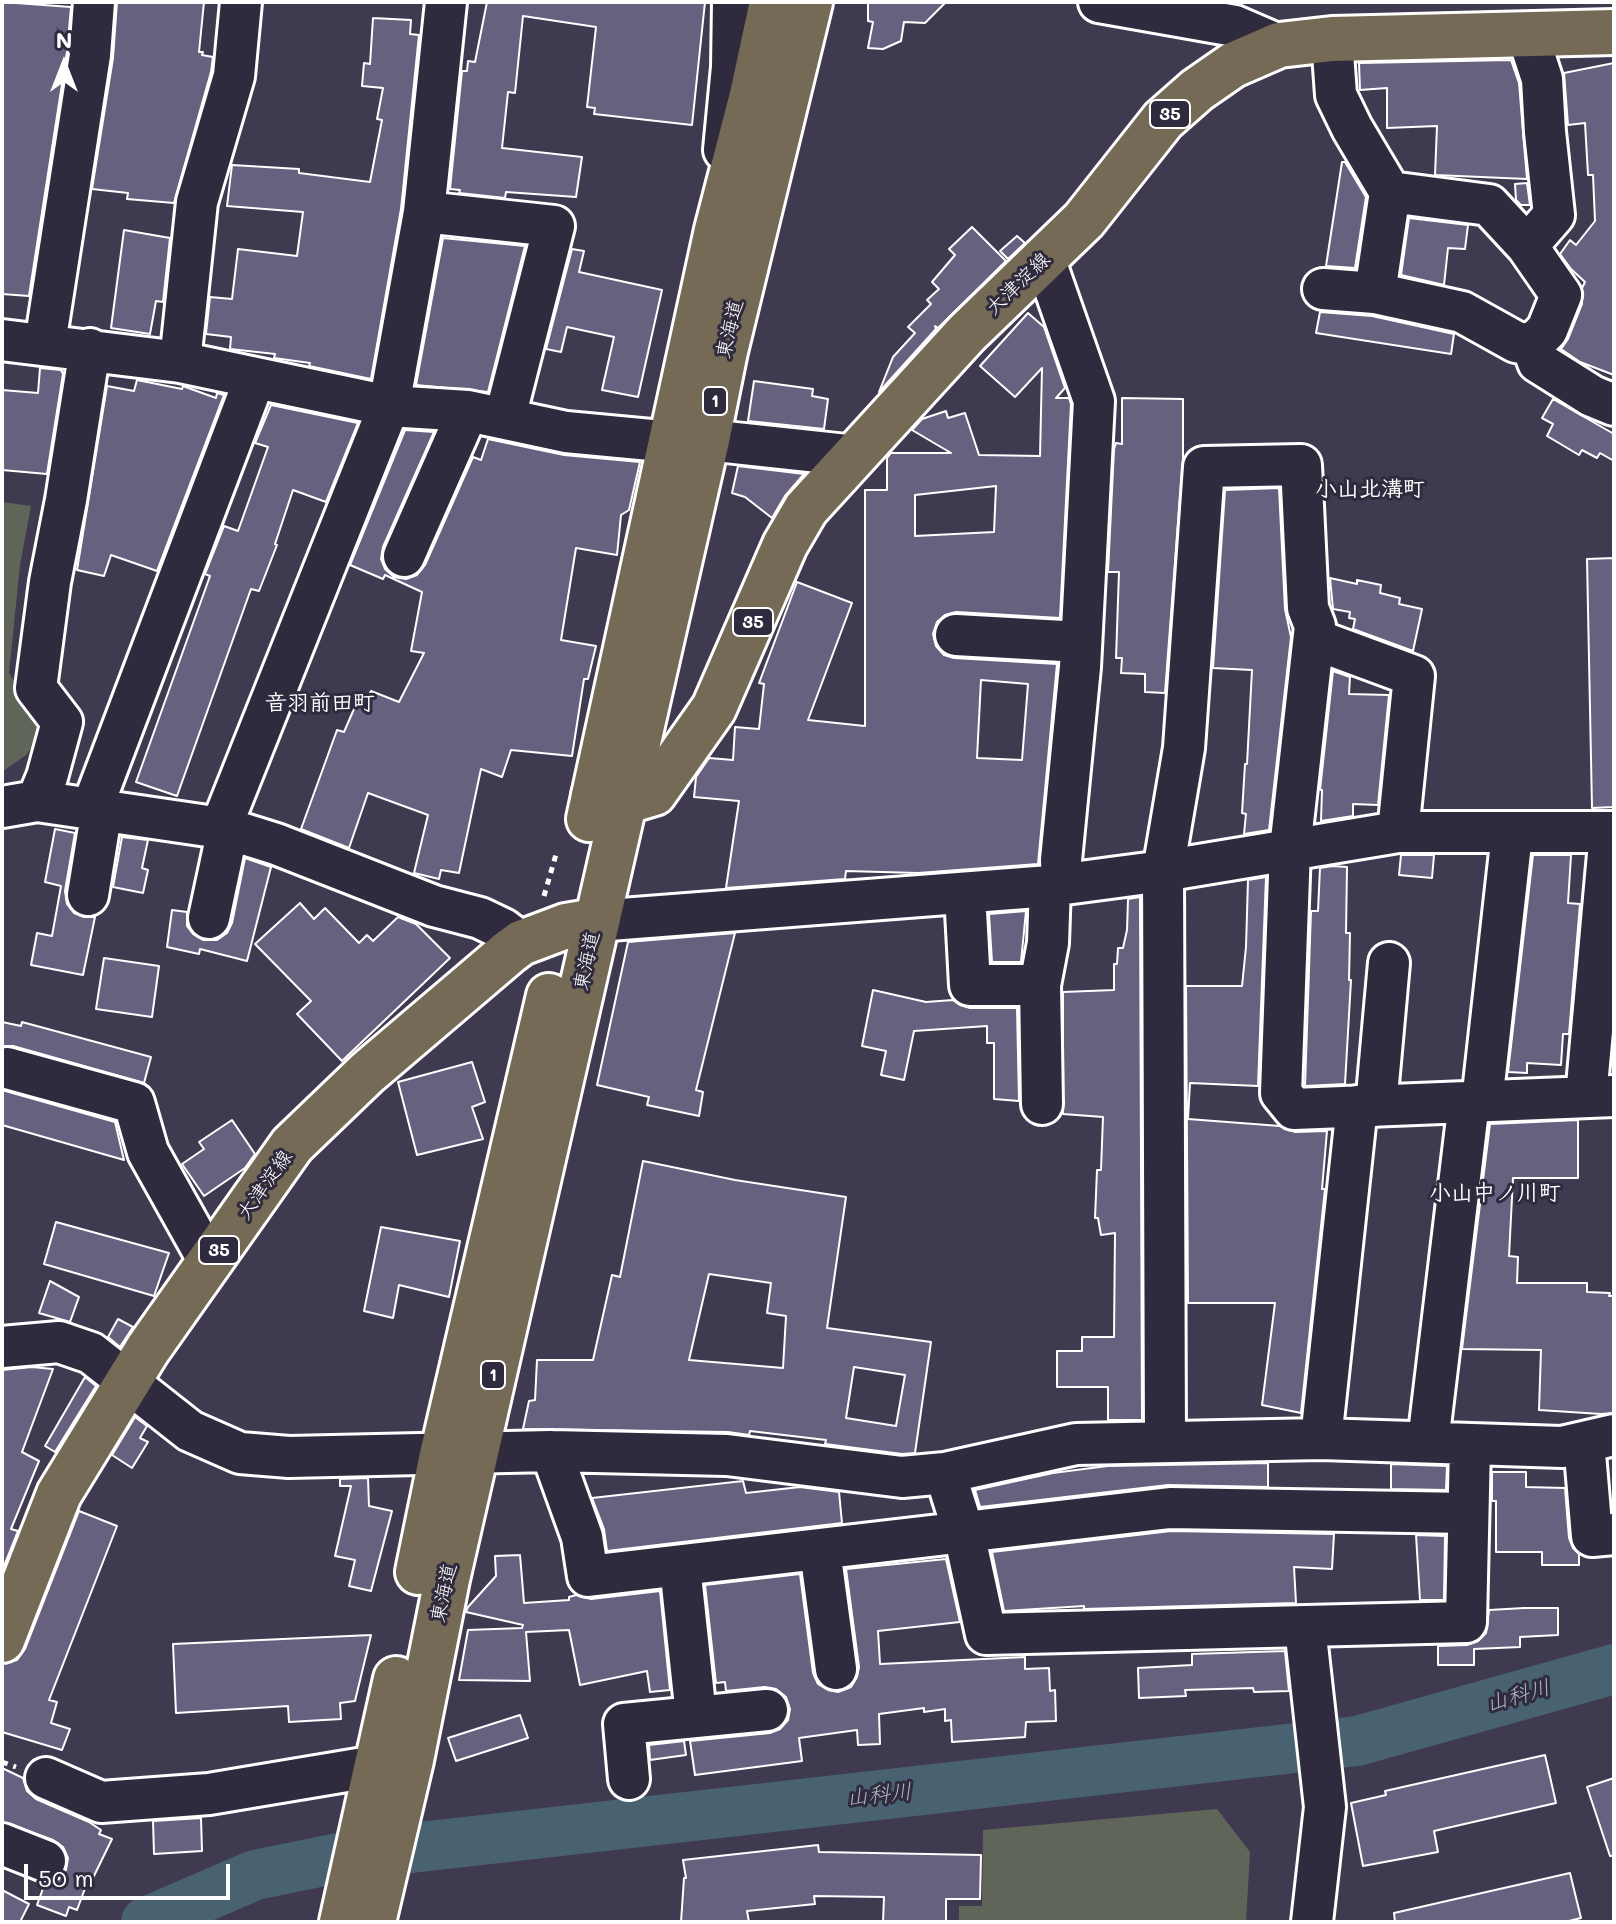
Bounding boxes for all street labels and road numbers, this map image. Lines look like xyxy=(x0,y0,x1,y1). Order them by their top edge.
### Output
road number: 35 xyxy=(1150,100,1190,128)
street label: 大津淀線 xyxy=(981,248,1055,320)
street label: 東海道 xyxy=(712,297,748,361)
road number: 1 xyxy=(703,387,727,415)
road number: 35 xyxy=(733,608,773,636)
street label: 東海道 xyxy=(569,929,605,993)
street label: 大津淀線 xyxy=(232,1145,298,1225)
road number: 35 xyxy=(199,1236,239,1264)
road number: 1 xyxy=(481,1361,505,1389)
street label: 東海道 xyxy=(426,1561,462,1625)

